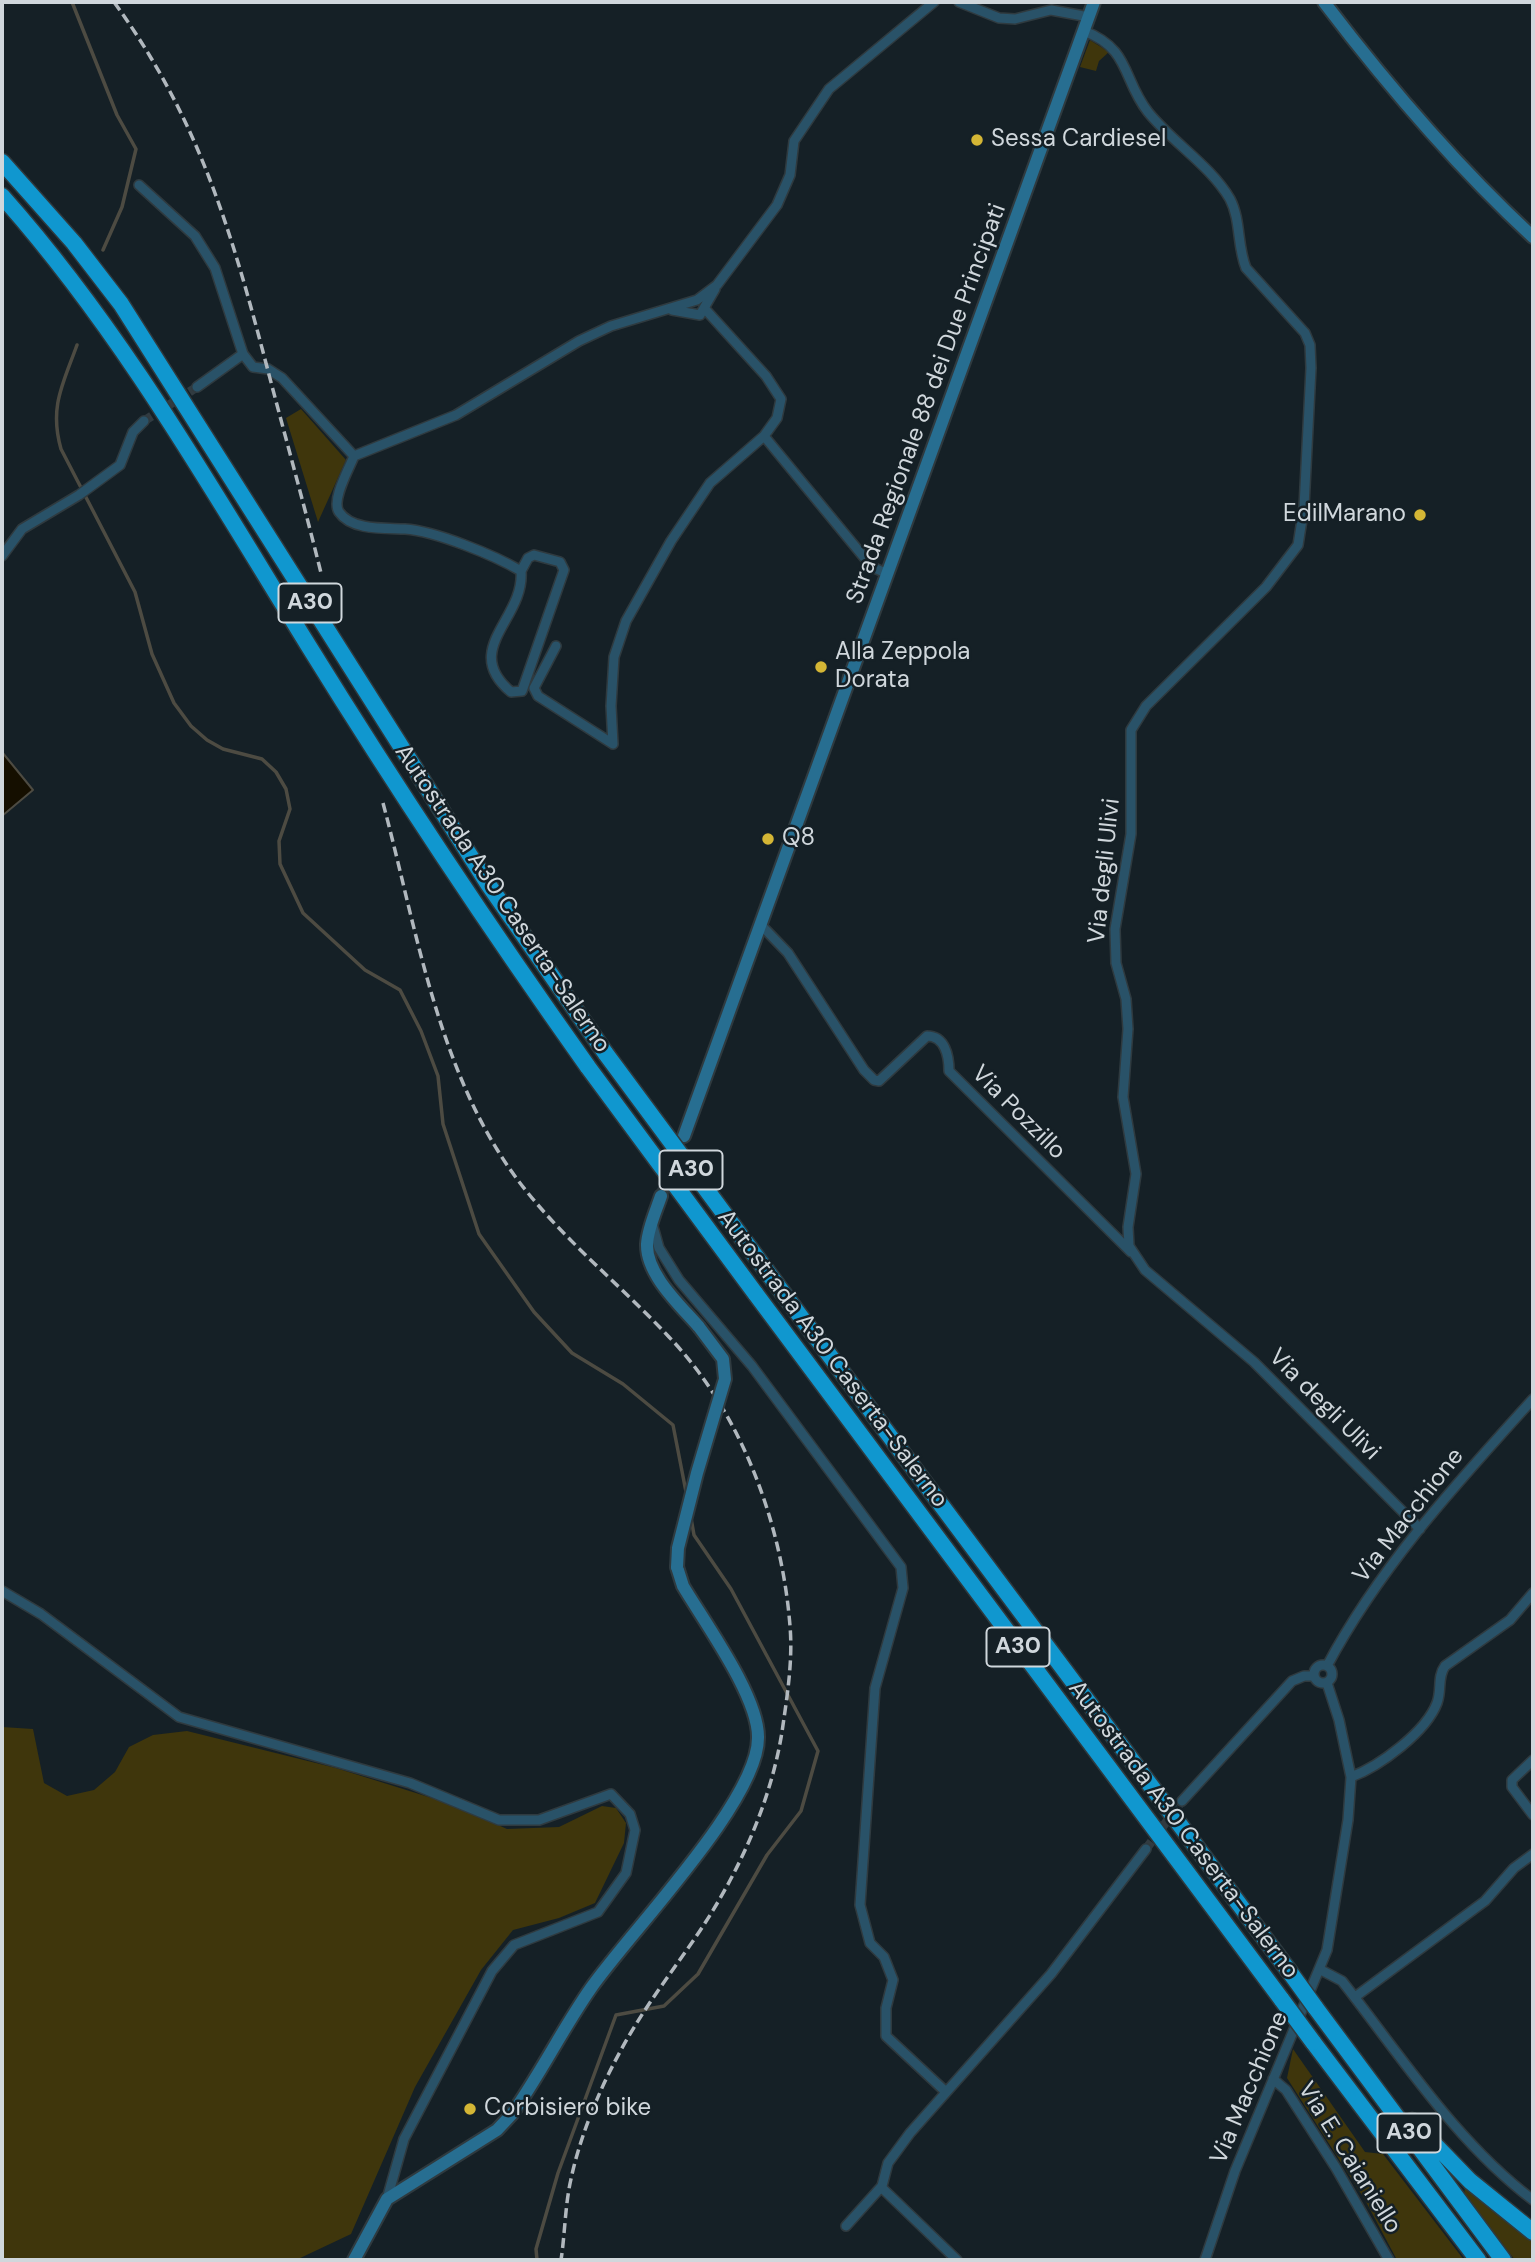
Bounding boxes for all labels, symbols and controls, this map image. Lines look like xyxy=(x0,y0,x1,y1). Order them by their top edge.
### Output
place label: Sessa Cardiesel xyxy=(991,126,1166,154)
marker: Sessa Cardiesel xyxy=(969,132,985,148)
street label: Strada Regionale 88 dei Due Principati xyxy=(841,200,1013,608)
place label: EdilMarano xyxy=(1283,501,1406,529)
marker: EdilMarano xyxy=(1412,507,1428,523)
road number: A30 xyxy=(278,583,342,622)
place label: Alla Zeppola Dorata xyxy=(835,639,970,695)
marker: Alla Zeppola Dorata xyxy=(813,659,829,675)
street label: Autostrada A30 Caserta-Salerno xyxy=(388,739,616,1059)
street label: Via degli Ulivi xyxy=(1083,797,1127,945)
place label: Q8 xyxy=(782,825,815,853)
marker: Q8 xyxy=(760,831,776,847)
street label: Via Pozzillo xyxy=(965,1060,1071,1166)
road number: A30 xyxy=(660,1150,722,1190)
street label: Autostrada A30 Caserta-Salerno xyxy=(710,1204,954,1514)
street label: Via degli Ulivi xyxy=(1262,1343,1386,1467)
street label: Via Macchione xyxy=(1347,1443,1471,1589)
road number: A30 xyxy=(986,1628,1050,1666)
street label: Autostrada A30 Caserta-Salerno xyxy=(1061,1675,1305,1985)
street label: Via Macchione xyxy=(1205,2007,1295,2169)
street label: Via E. Caianiello xyxy=(1291,2077,1407,2239)
place label: Corbisiero bike xyxy=(484,2095,651,2123)
marker: Corbisiero bike xyxy=(462,2101,478,2117)
road number: A30 xyxy=(1378,2114,1440,2152)

